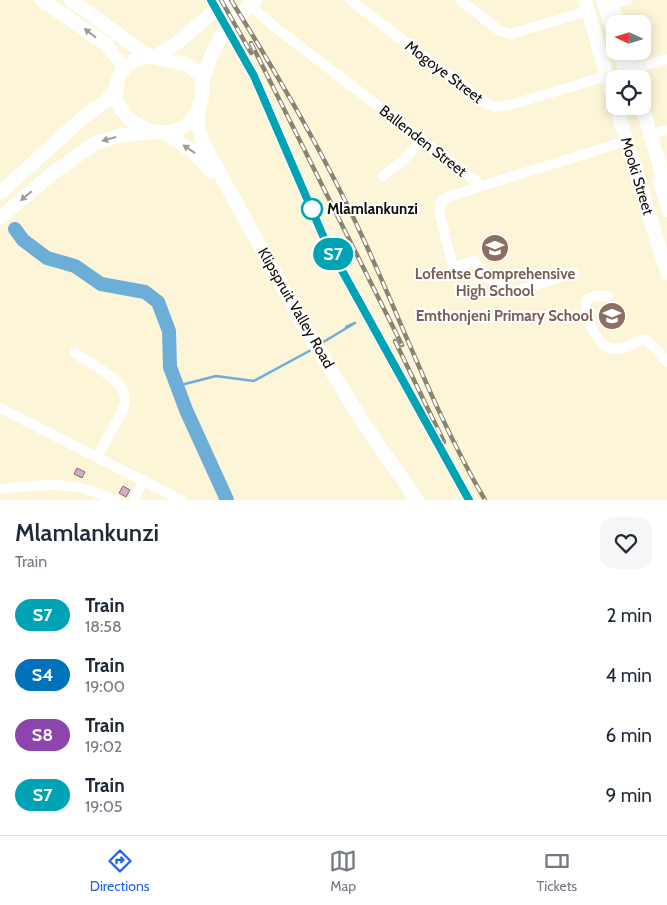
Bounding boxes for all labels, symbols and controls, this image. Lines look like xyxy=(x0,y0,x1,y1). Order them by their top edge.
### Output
north arrow xyxy=(606,15,651,60)
map controls xyxy=(606,15,651,115)
one-way arrow xyxy=(83,28,96,38)
street label: Mogoye Street xyxy=(402,37,486,107)
button: locate xyxy=(606,70,651,115)
street label: Ballenden Street xyxy=(376,101,470,181)
one-way arrow xyxy=(102,135,117,143)
street label: Mooki Street xyxy=(617,135,657,217)
one-way arrow xyxy=(182,144,196,153)
one-way arrow xyxy=(20,190,33,201)
marker: Mlamlankunzi xyxy=(301,198,323,220)
place label: Mlamlankunzi xyxy=(327,200,418,218)
school or university icon: Lofentse Comprehensive High School xyxy=(480,233,510,263)
line badge: S7 xyxy=(310,238,356,270)
text: S7 xyxy=(323,243,343,265)
street label: Klipspruit Valley Road xyxy=(254,245,338,371)
place label: Lofentse Comprehensive High School xyxy=(415,265,575,300)
school or university icon: Emthonjeni Primary School xyxy=(597,301,627,331)
place label: Emthonjeni Primary School xyxy=(416,307,593,325)
button: heart xyxy=(600,517,652,569)
text: Mlamlankunzi xyxy=(15,518,159,547)
text: Train xyxy=(15,552,47,571)
text: Train xyxy=(85,594,125,617)
text: S7 xyxy=(33,604,52,626)
text: 2 min xyxy=(606,604,652,627)
text: 18:58 xyxy=(85,617,122,636)
text: Train xyxy=(85,654,125,677)
text: S4 xyxy=(32,664,53,686)
text: 4 min xyxy=(605,664,652,687)
text: 19:00 xyxy=(85,677,125,696)
text: Train xyxy=(85,714,125,737)
text: S8 xyxy=(32,724,53,746)
text: 6 min xyxy=(606,724,652,747)
text: 19:02 xyxy=(85,737,122,756)
text: Train xyxy=(85,774,125,797)
text: S7 xyxy=(33,784,52,806)
text: 9 min xyxy=(606,784,652,807)
text: 19:05 xyxy=(85,797,122,816)
tab: Directions xyxy=(90,847,150,895)
tab: Map xyxy=(329,847,357,895)
tab: Tickets xyxy=(537,847,577,895)

